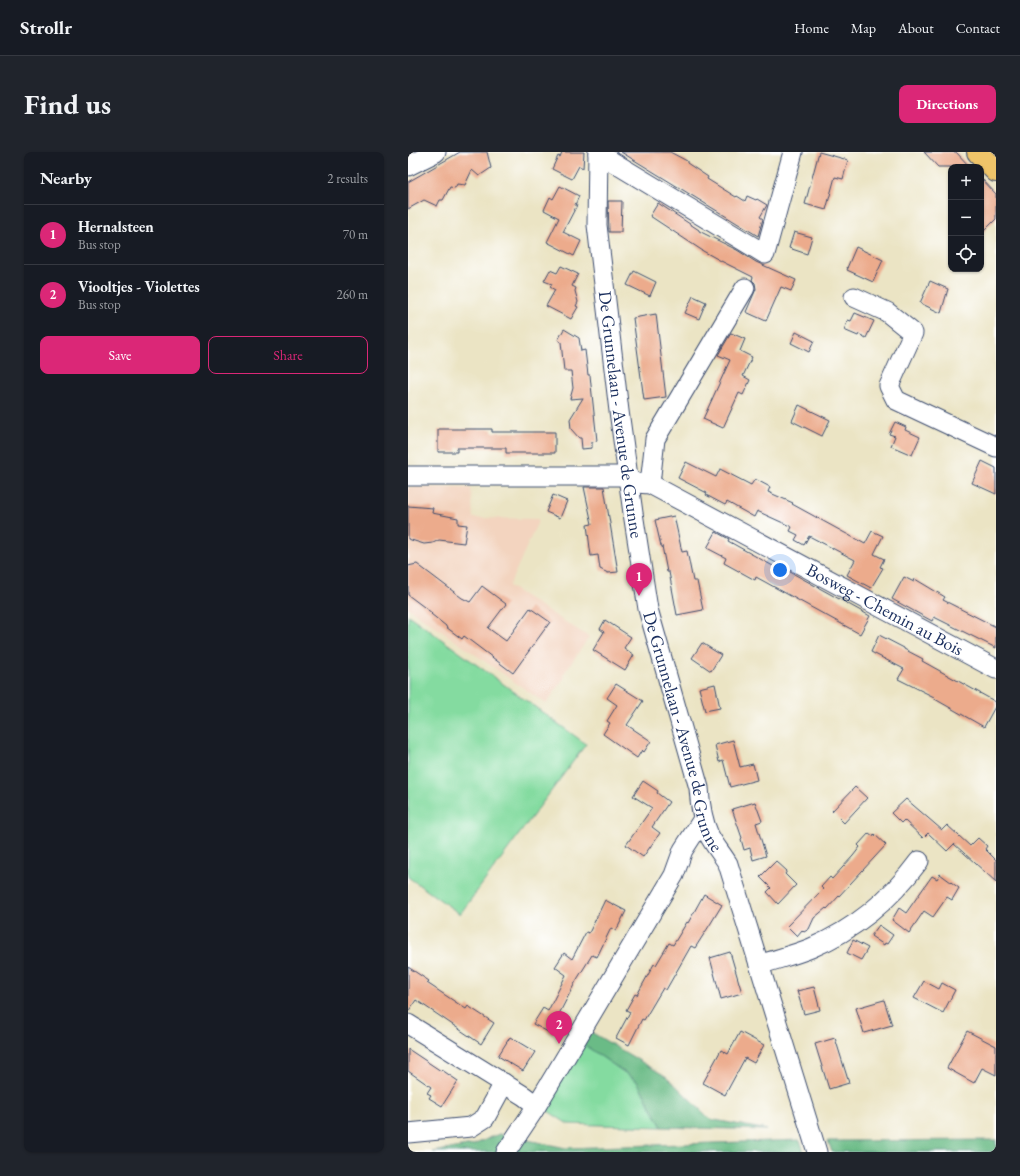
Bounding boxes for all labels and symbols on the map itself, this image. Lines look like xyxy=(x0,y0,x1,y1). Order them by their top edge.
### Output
street label: De Grunnelaan - Avenue de Grunne xyxy=(594,290,649,540)
street label: Bosweg - Chemin au Bois xyxy=(803,558,968,661)
your location xyxy=(770,560,790,580)
pin: 1 xyxy=(626,563,652,596)
street label: De Grunnelaan - Avenue de Grunne xyxy=(638,609,728,856)
pin: 2 xyxy=(546,1011,572,1044)

